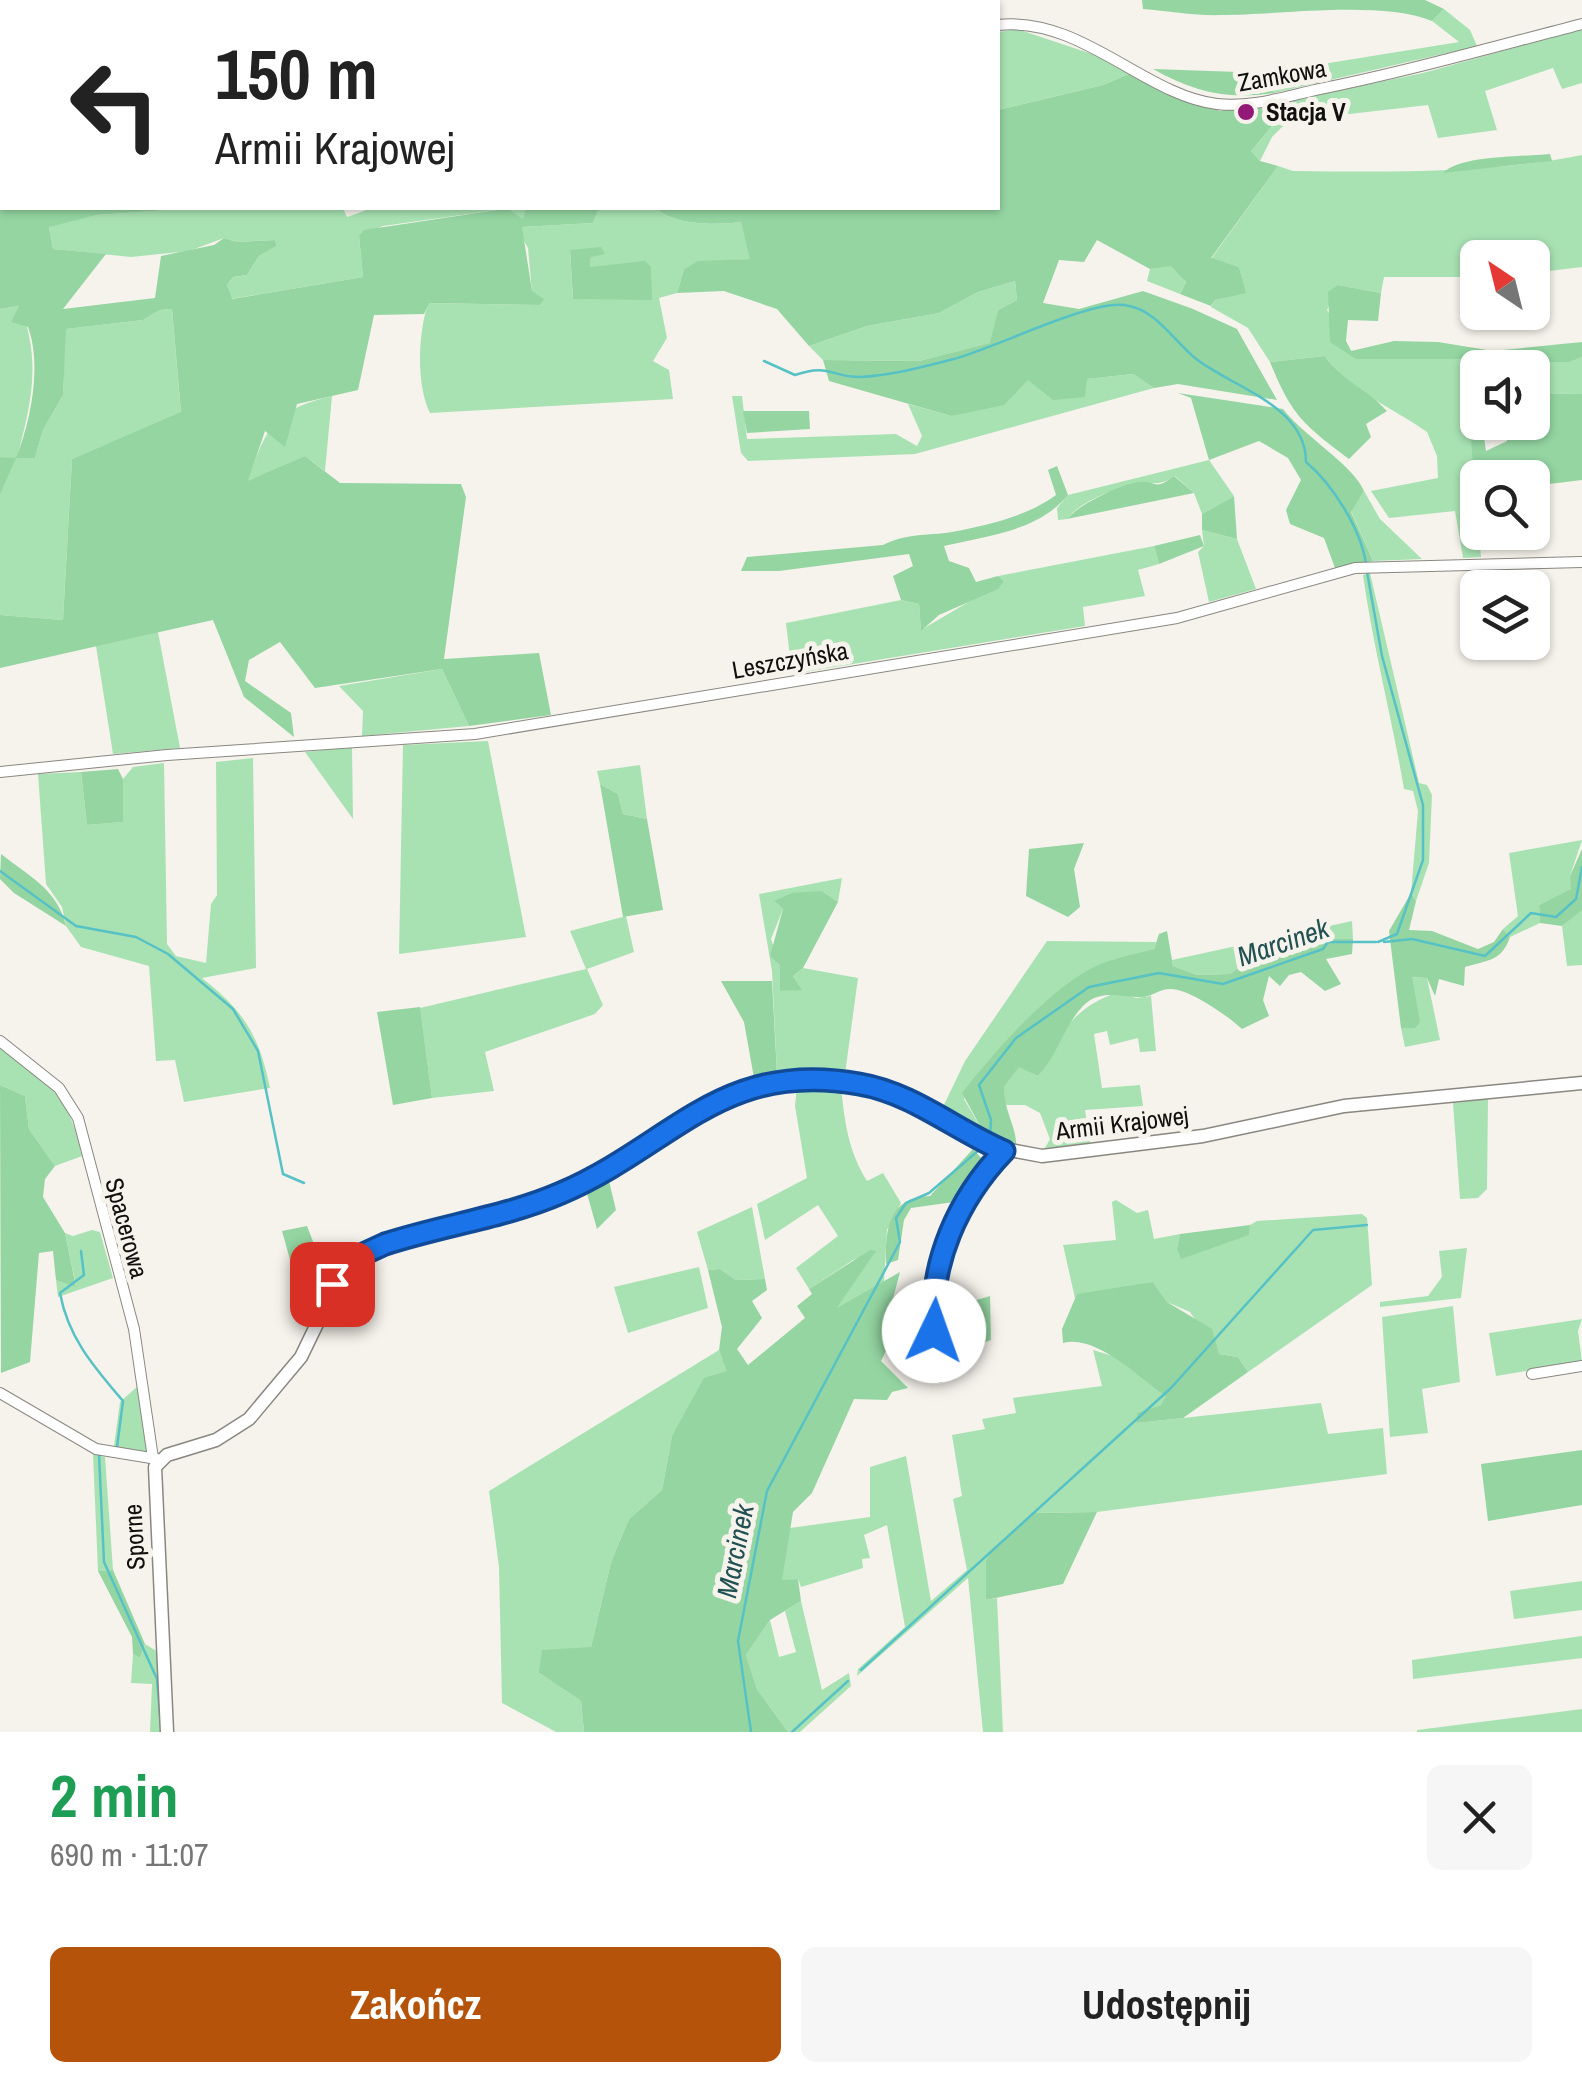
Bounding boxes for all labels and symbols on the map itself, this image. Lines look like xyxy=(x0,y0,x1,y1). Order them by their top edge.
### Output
street label: Zamkowa xyxy=(1235,50,1329,99)
place label: Stacja V xyxy=(1266,95,1346,129)
marker: Stacja V xyxy=(1235,101,1257,123)
north arrow xyxy=(1460,240,1550,330)
street label: Leszczyńska xyxy=(729,633,851,687)
water label: Marcinek xyxy=(1232,908,1335,975)
street label: Armii Krajowej xyxy=(1053,1098,1190,1148)
street label: Spacerowa xyxy=(97,1174,157,1283)
pin xyxy=(290,1242,375,1327)
position arrow xyxy=(882,1279,986,1383)
water label: Marcinek xyxy=(707,1500,763,1601)
street label: Sporne xyxy=(115,1503,153,1571)

